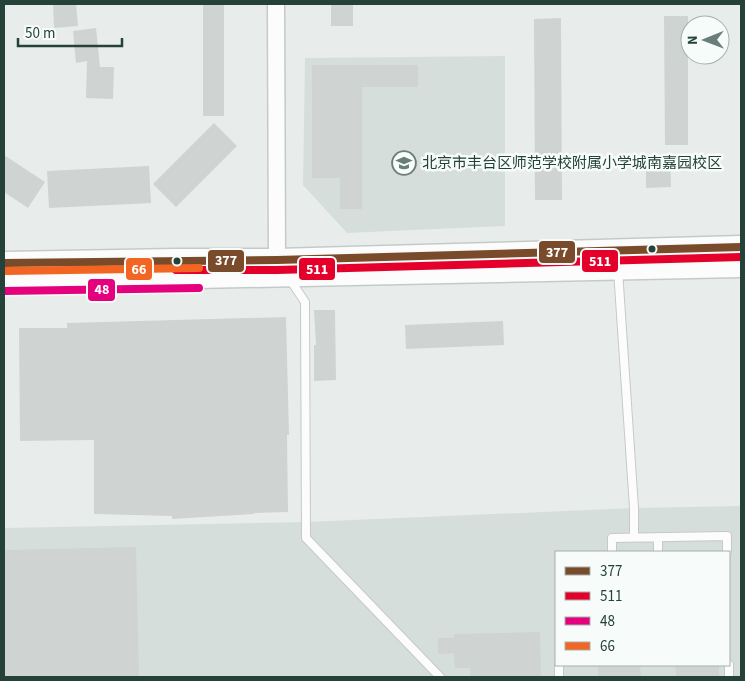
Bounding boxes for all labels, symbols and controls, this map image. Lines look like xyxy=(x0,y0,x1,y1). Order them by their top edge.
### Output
scale bar xyxy=(18,15,121,47)
north arrow xyxy=(680,15,730,65)
text: 50 m xyxy=(25,23,55,44)
text: N xyxy=(683,35,703,45)
school or university icon: 北京市丰台区师范学校附属小学城南嘉园校区 xyxy=(391,150,417,176)
place label: 北京市丰台区师范学校附属小学城南嘉园校区 xyxy=(422,153,722,174)
line badge: 377 xyxy=(538,240,576,264)
text: 377 xyxy=(546,243,568,263)
unlabelled marker xyxy=(647,244,657,254)
line badge: 377 xyxy=(207,249,245,273)
line badge: 511 xyxy=(581,249,619,273)
text: 377 xyxy=(215,251,237,271)
text: 511 xyxy=(589,252,611,272)
unlabelled marker xyxy=(172,256,182,266)
line badge: 66 xyxy=(125,257,153,281)
line badge: 511 xyxy=(298,257,336,281)
text: 66 xyxy=(132,260,146,280)
text: 511 xyxy=(306,260,328,280)
line badge: 48 xyxy=(87,278,116,302)
text: 48 xyxy=(95,280,109,300)
legend xyxy=(555,551,730,666)
text: 377 xyxy=(600,561,622,582)
text: 511 xyxy=(600,586,622,607)
text: 48 xyxy=(600,611,615,632)
text: 66 xyxy=(600,636,615,657)

